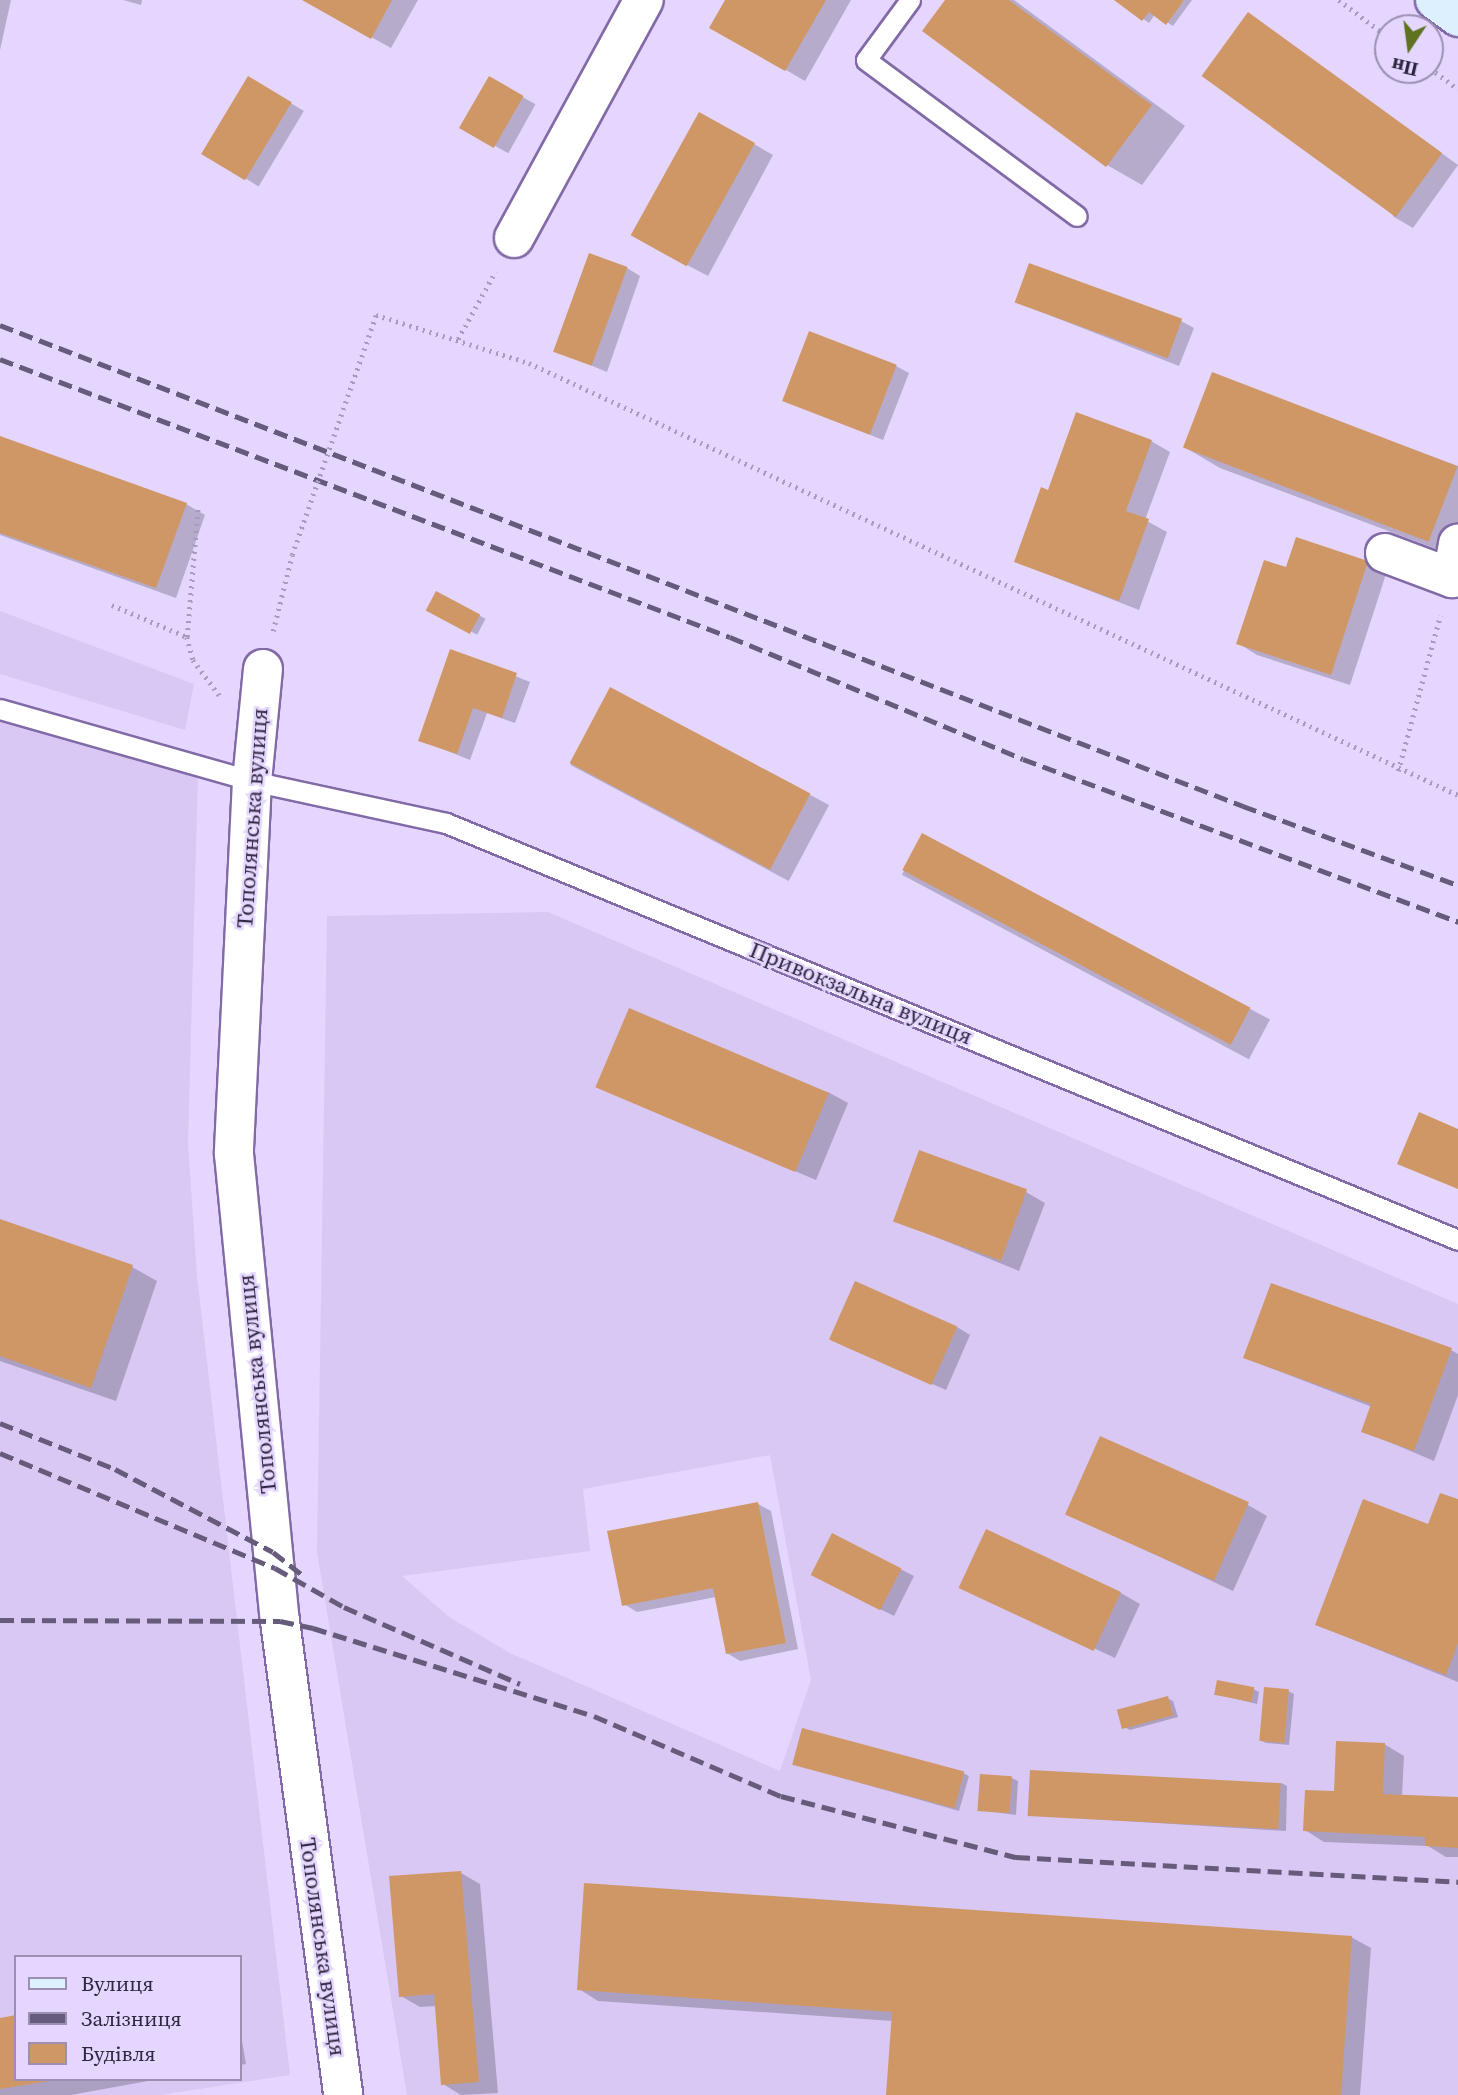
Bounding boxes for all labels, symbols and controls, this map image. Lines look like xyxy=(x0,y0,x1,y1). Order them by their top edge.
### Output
north arrow xyxy=(1374,14,1444,84)
text: Пн xyxy=(1389,52,1421,83)
street label: Тополянська вулиця xyxy=(231,707,273,929)
street label: Привокзальна вулиця xyxy=(746,936,976,1050)
street label: Тополянська вулиця xyxy=(232,1273,282,1495)
street label: Тополянська вулиця xyxy=(294,1836,352,2058)
legend xyxy=(14,1955,242,2081)
text: Вулиця xyxy=(81,1969,154,1998)
text: Залізниця xyxy=(81,2004,182,2033)
text: Будівля xyxy=(81,2039,156,2068)

